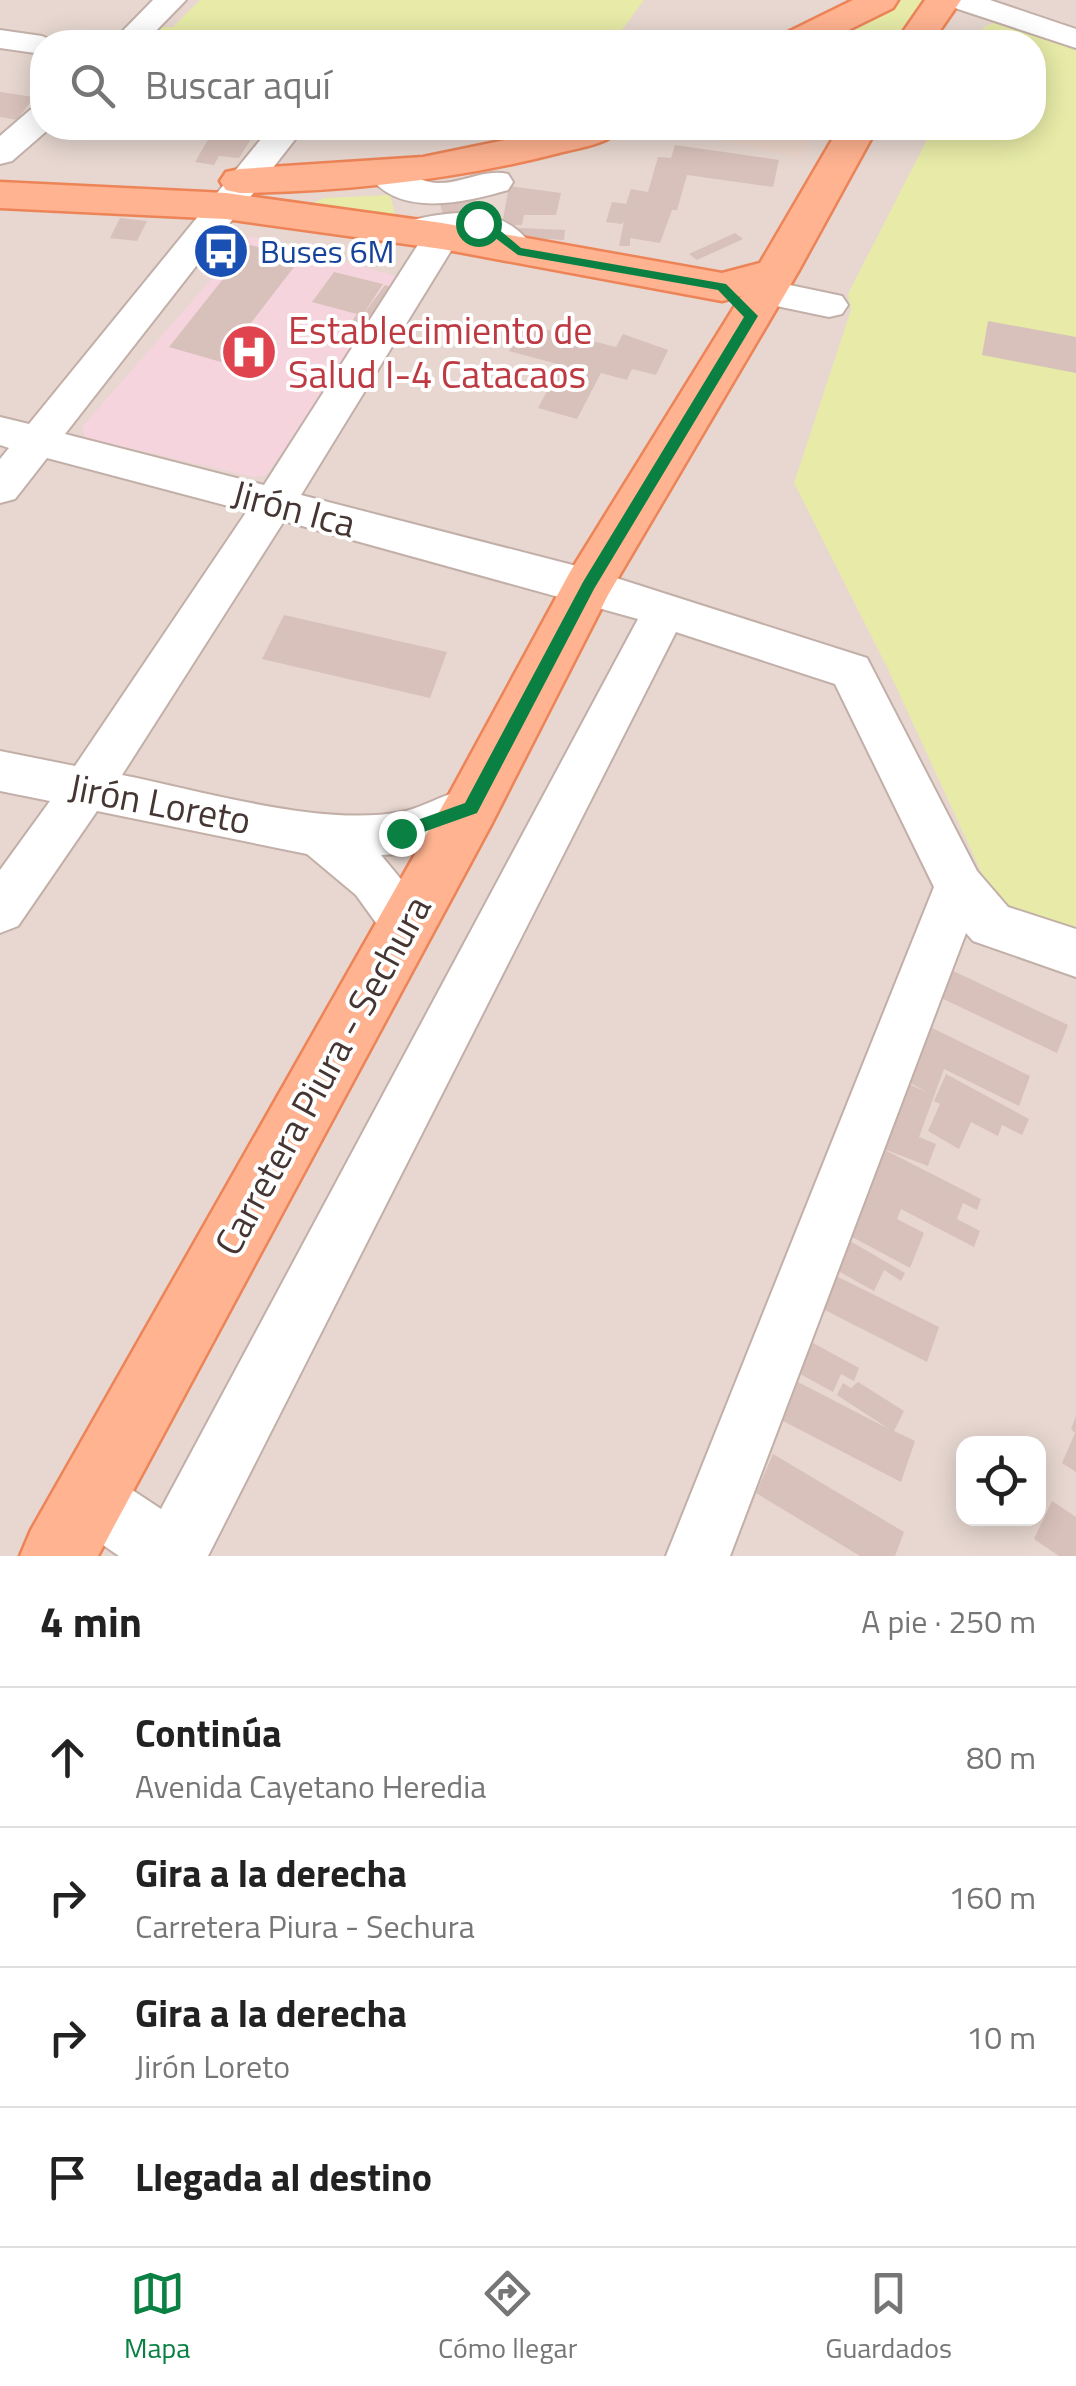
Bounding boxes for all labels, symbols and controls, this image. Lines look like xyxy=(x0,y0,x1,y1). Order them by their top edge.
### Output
search box xyxy=(30,30,1046,140)
text: Buscar aquí xyxy=(145,56,331,114)
icon: search xyxy=(65,58,120,113)
route start xyxy=(456,201,502,247)
bus stop icon: Buses 6M xyxy=(191,221,251,281)
place label: Buses 6M xyxy=(260,227,394,275)
place label: Establecimiento de Salud I-4 Catacaos xyxy=(288,301,593,403)
hospital icon: Establecimiento de Salud I-4 Catacaos xyxy=(219,322,279,382)
street label: Jirón Ica xyxy=(226,464,362,552)
street label: Jirón Loreto xyxy=(64,757,256,849)
route end xyxy=(379,811,425,857)
street label: Carretera Piura - Sechura xyxy=(199,884,445,1266)
map controls xyxy=(956,1436,1046,1526)
button: locate xyxy=(956,1436,1046,1526)
text: 4 min xyxy=(40,1589,142,1653)
text: A pie · 250 m xyxy=(861,1597,1036,1645)
text: Continúa xyxy=(135,1704,282,1762)
icon: ahead xyxy=(40,1730,95,1785)
text: 80 m xyxy=(966,1733,1036,1781)
text: Avenida Cayetano Heredia xyxy=(135,1762,486,1810)
text: Gira a la derecha xyxy=(135,1844,407,1902)
icon: right xyxy=(40,1870,95,1925)
text: 160 m xyxy=(948,1873,1036,1921)
text: Carretera Piura - Sechura xyxy=(135,1902,475,1950)
text: Gira a la derecha xyxy=(135,1984,407,2042)
icon: right xyxy=(40,2010,95,2065)
text: 10 m xyxy=(966,2013,1036,2061)
text: Jirón Loreto xyxy=(135,2042,290,2090)
text: Llegada al destino xyxy=(135,2148,432,2206)
icon: arrive xyxy=(40,2150,95,2205)
tab: Mapa xyxy=(124,2266,190,2369)
tab: Cómo llegar xyxy=(438,2266,577,2369)
tab: Guardados xyxy=(825,2266,952,2369)

